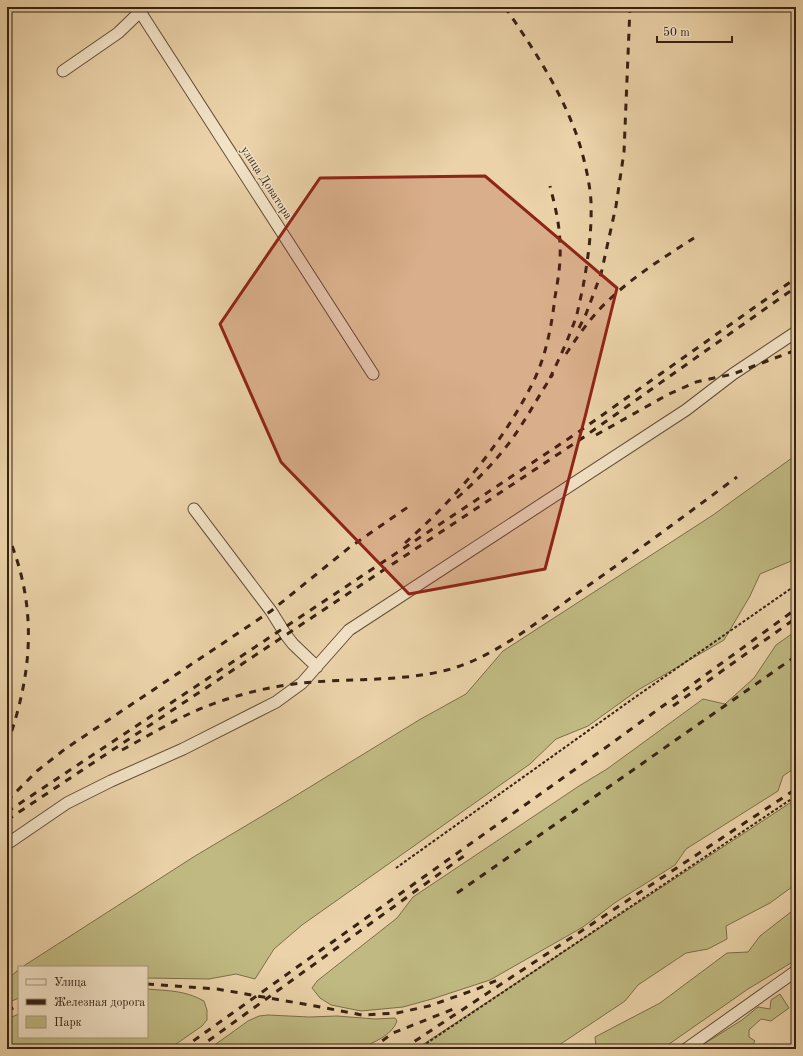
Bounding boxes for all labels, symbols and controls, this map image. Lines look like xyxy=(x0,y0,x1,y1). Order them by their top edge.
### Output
scale bar xyxy=(657,18,732,44)
text: 50 m xyxy=(663,26,690,39)
street label: улица Доватора xyxy=(238,144,294,222)
legend xyxy=(18,966,148,1038)
text: Улица xyxy=(54,977,87,989)
text: Железная дорога xyxy=(54,997,145,1009)
text: Парк xyxy=(54,1017,82,1029)

